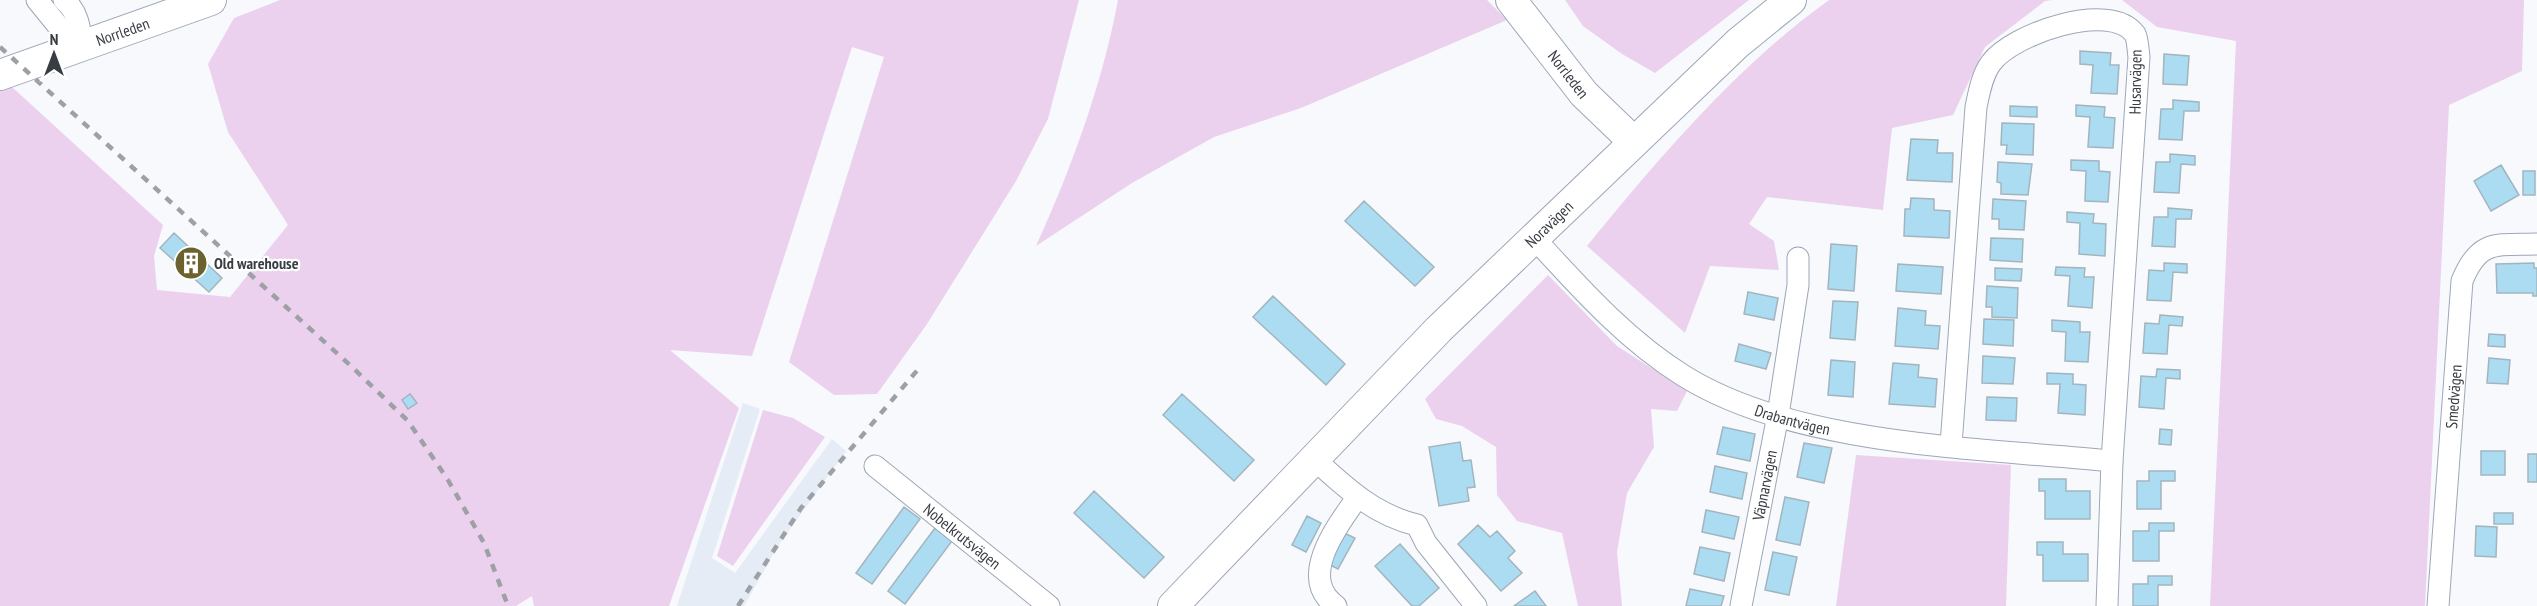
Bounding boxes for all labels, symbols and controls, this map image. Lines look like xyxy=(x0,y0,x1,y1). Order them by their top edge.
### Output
street label: Norrleden xyxy=(93,13,152,50)
north arrow xyxy=(24,24,84,84)
text: N xyxy=(50,29,58,49)
street label: Norrleden xyxy=(1544,46,1593,102)
street label: Husarvägen xyxy=(2124,49,2146,115)
street label: Noravägen xyxy=(1520,196,1577,252)
building icon: Old warehouse xyxy=(173,245,209,281)
place label: Old warehouse xyxy=(214,253,299,273)
street label: Smedvägen xyxy=(2441,364,2466,429)
street label: Drabantvägen xyxy=(1752,400,1832,439)
street label: Väpnarvägen xyxy=(1748,448,1781,523)
street label: Nobelkrutsvägen xyxy=(920,499,1005,573)

